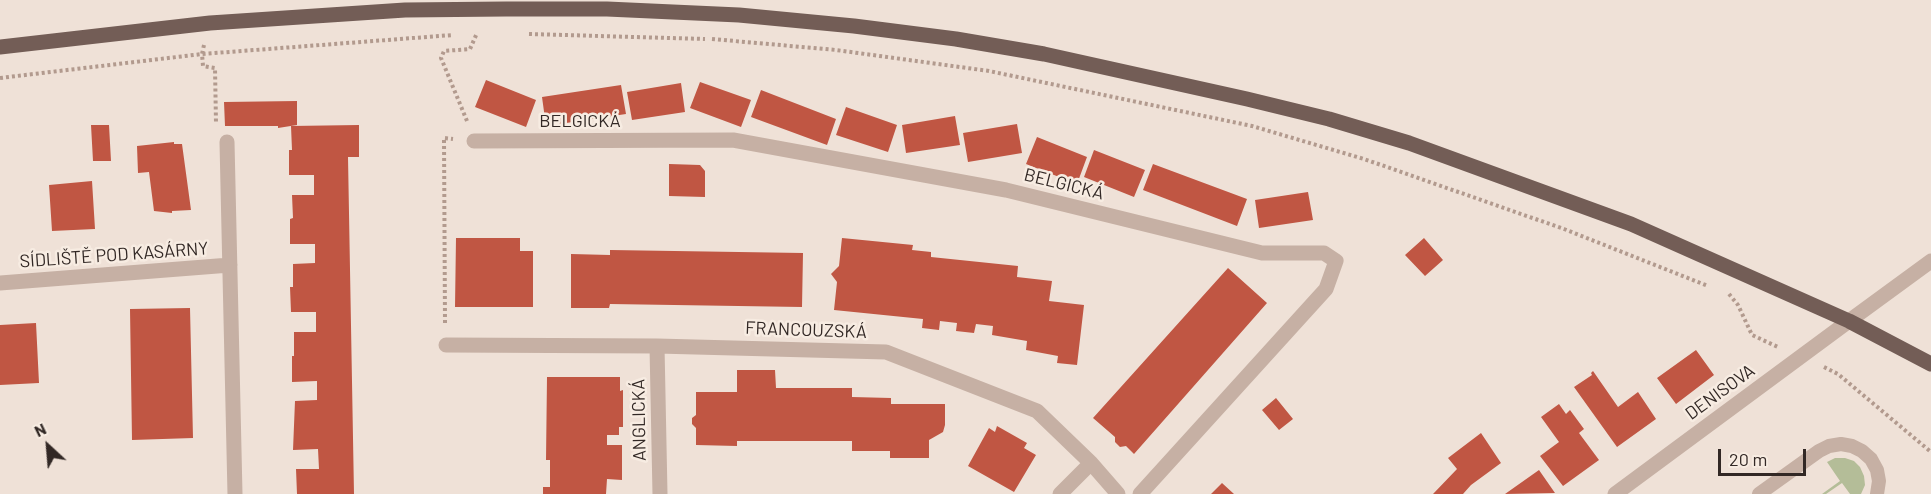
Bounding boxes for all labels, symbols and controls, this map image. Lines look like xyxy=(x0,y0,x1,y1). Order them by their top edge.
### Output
street label: BELGICKÁ xyxy=(539,110,621,132)
street label: BELGICKÁ xyxy=(1022,164,1106,204)
street label: SÍDLIŠTĚ POD KASÁRNY xyxy=(19,238,209,272)
street label: FRANCOUZSKÁ xyxy=(745,317,867,343)
street label: DENISOVA xyxy=(1681,360,1759,424)
street label: ANGLICKÁ xyxy=(627,379,651,461)
north arrow xyxy=(18,416,78,476)
text: N xyxy=(31,419,49,440)
scale bar xyxy=(1721,437,1810,475)
text: 20 m xyxy=(1729,448,1767,470)

